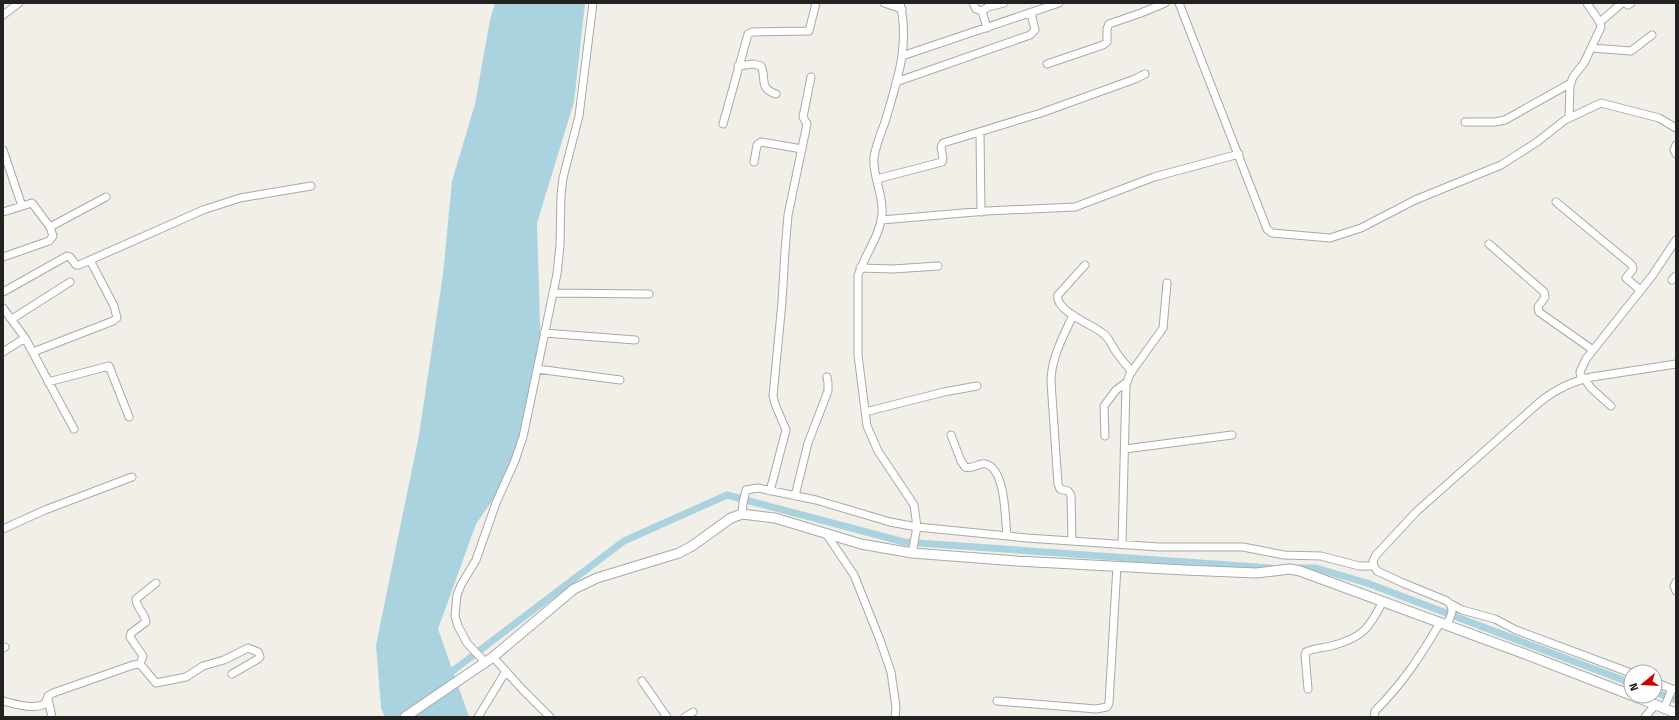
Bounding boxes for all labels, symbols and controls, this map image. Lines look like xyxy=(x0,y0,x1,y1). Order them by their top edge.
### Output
north arrow xyxy=(1623,664,1663,704)
text: N xyxy=(1627,681,1641,692)

